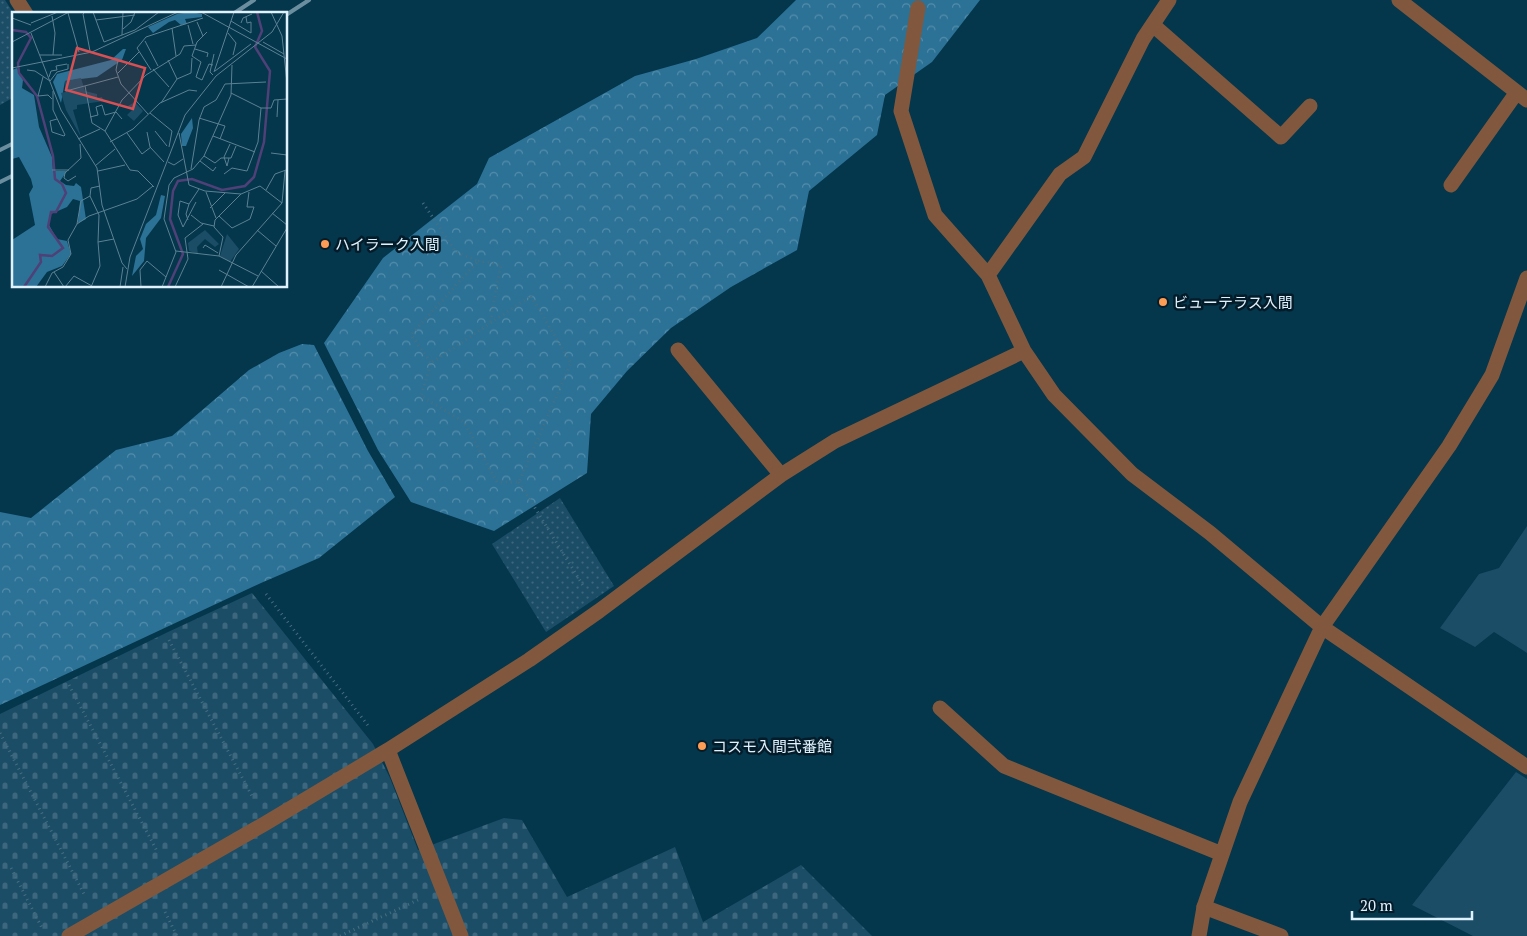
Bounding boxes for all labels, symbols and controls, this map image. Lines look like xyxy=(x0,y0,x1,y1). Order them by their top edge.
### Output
inset map xyxy=(12,12,288,288)
place label: ハイラーク入間 xyxy=(335,234,440,254)
marker: ハイラーク入間 xyxy=(319,238,331,250)
place label: ビューテラス入間 xyxy=(1173,292,1293,312)
marker: ビューテラス入間 xyxy=(1157,296,1169,308)
place label: コスモ入間弐番館 xyxy=(712,736,832,756)
marker: コスモ入間弐番館 xyxy=(696,740,708,752)
scale bar xyxy=(1352,888,1472,920)
text: 20 m xyxy=(1360,895,1393,915)

